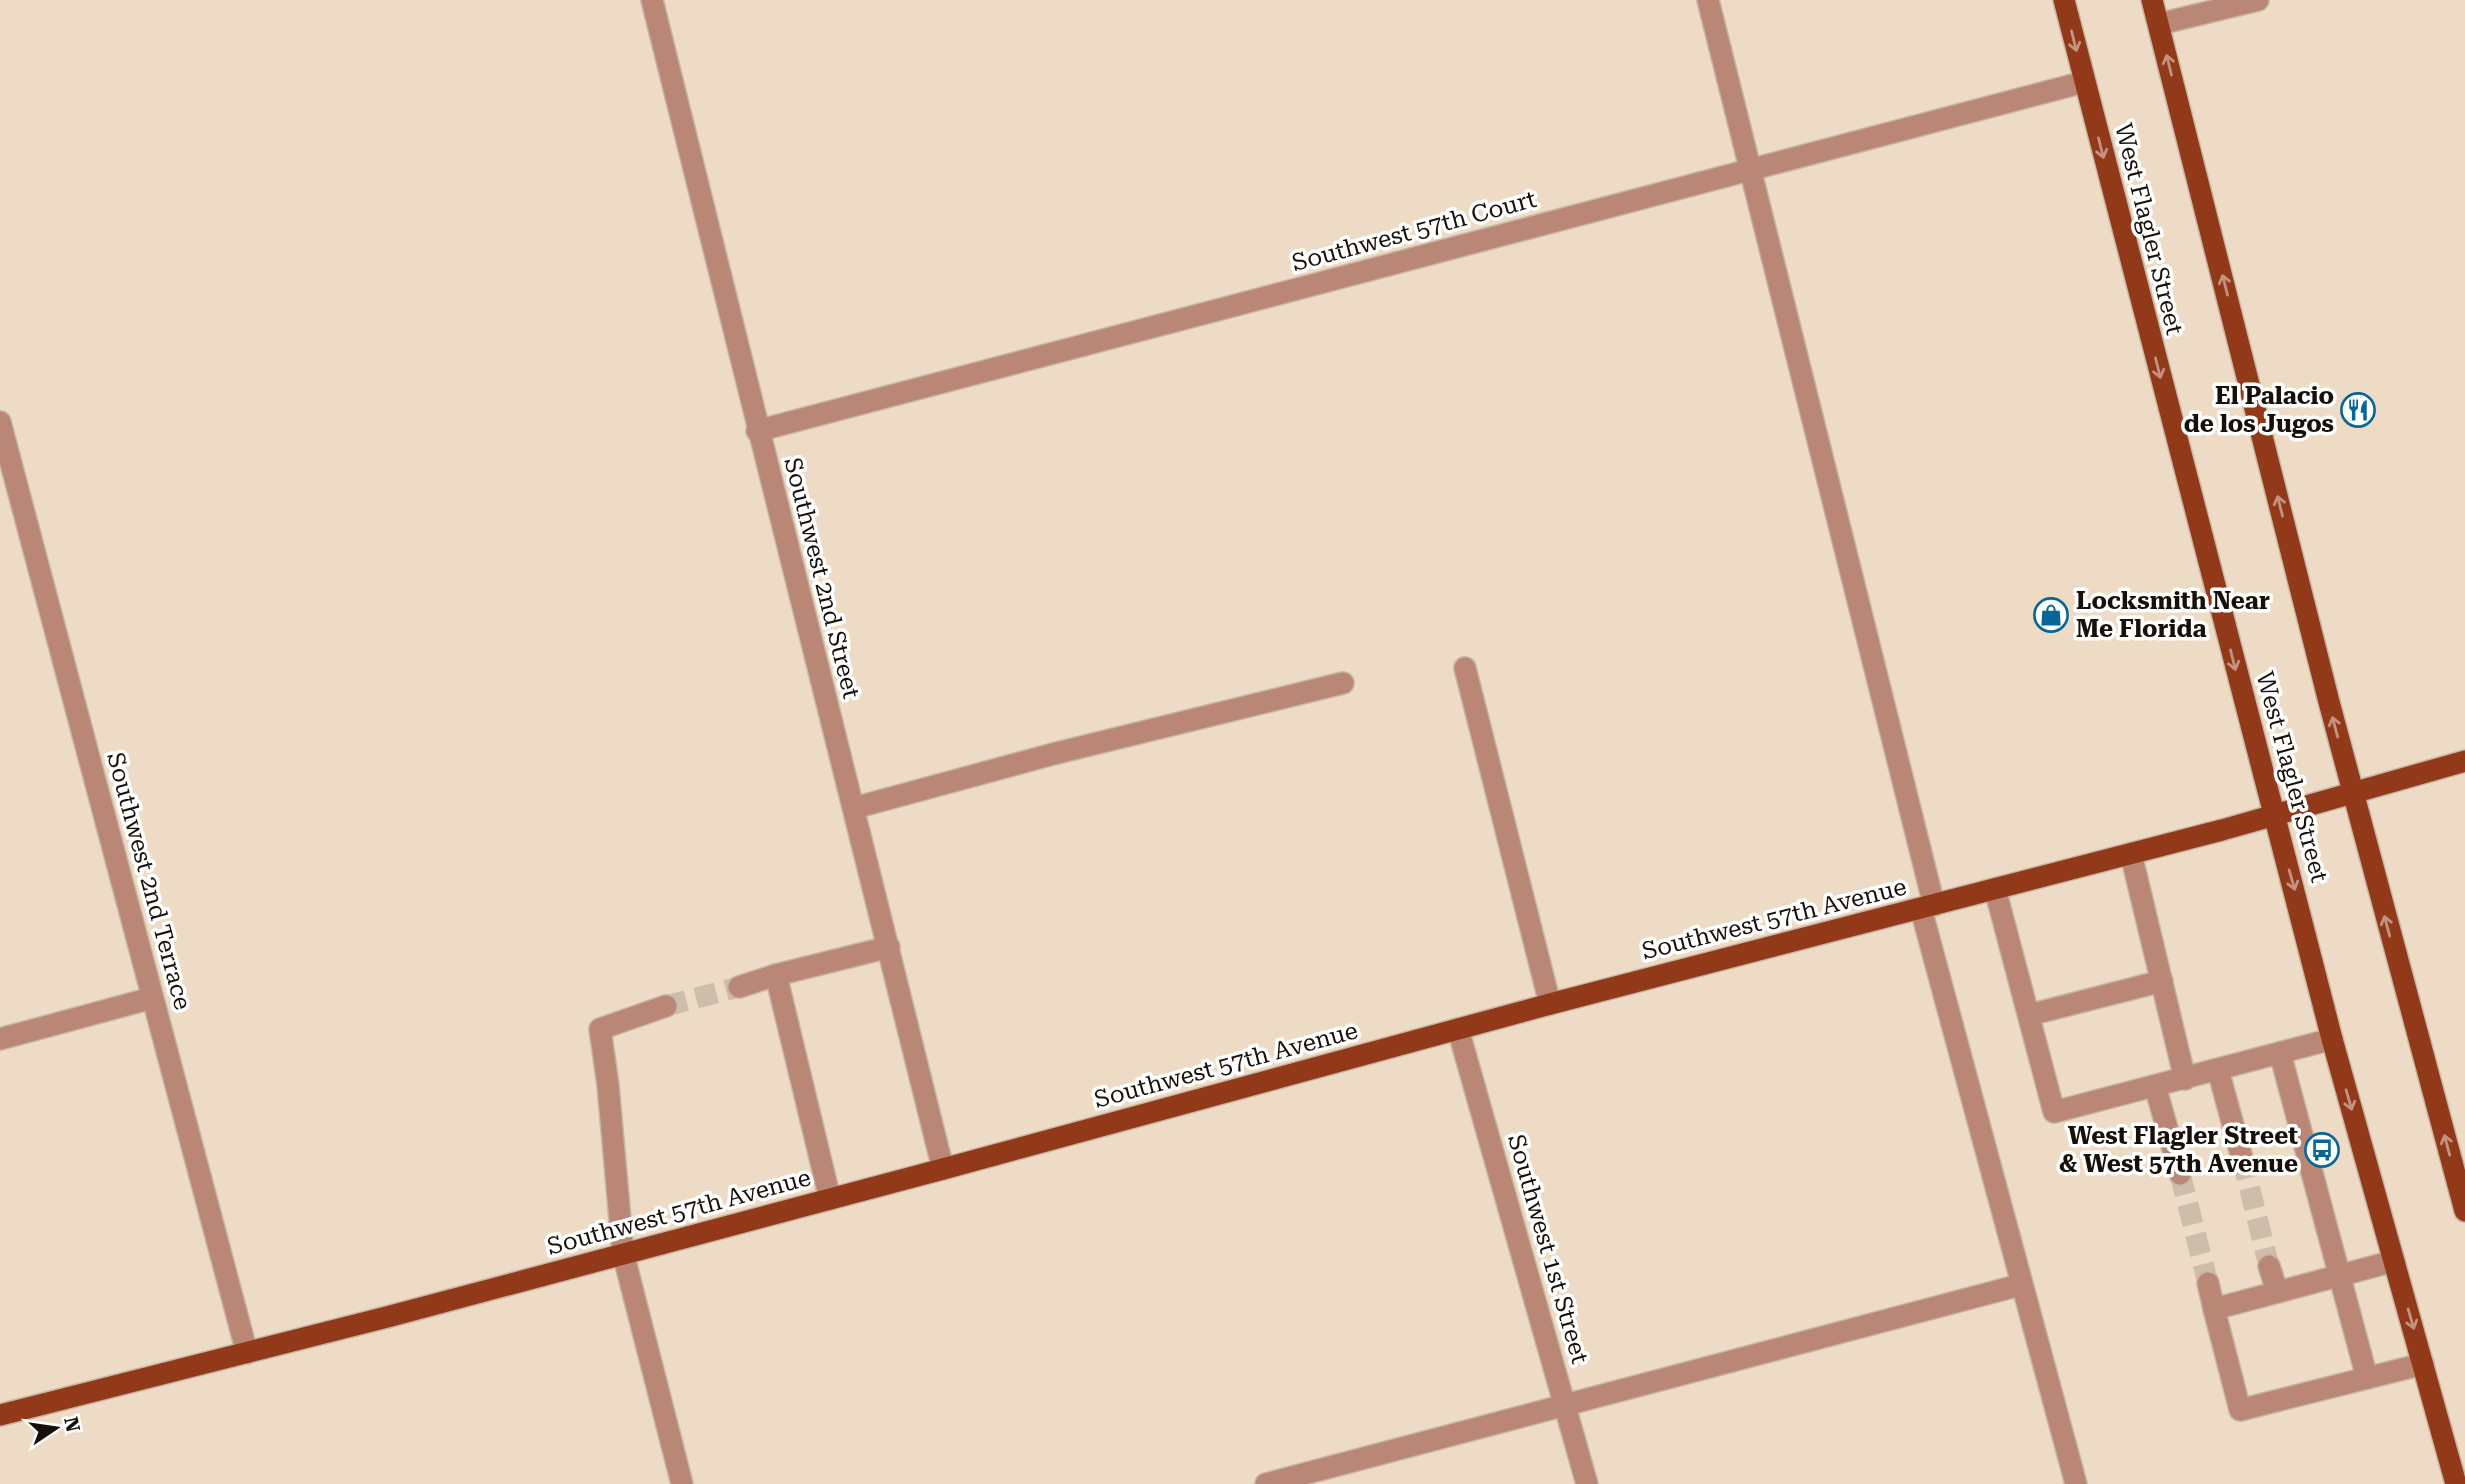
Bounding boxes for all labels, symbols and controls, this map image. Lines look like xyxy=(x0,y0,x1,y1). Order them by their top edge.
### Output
one-way arrow xyxy=(2068,29,2081,52)
one-way arrow xyxy=(2162,54,2175,77)
street label: West Flagler Street xyxy=(2109,120,2189,338)
one-way arrow xyxy=(2095,136,2108,159)
street label: Southwest 57th Court xyxy=(1289,185,1539,277)
one-way arrow xyxy=(2218,274,2231,297)
one-way arrow xyxy=(2152,357,2165,379)
place label: El Palacio de los Jugos xyxy=(2184,382,2334,438)
restaurant icon: El Palacio de los Jugos xyxy=(2339,391,2377,429)
street label: Southwest 2nd Street xyxy=(778,455,866,701)
one-way arrow xyxy=(2273,495,2286,518)
place label: Locksmith Near Me Florida xyxy=(2076,587,2270,643)
shop icon: Locksmith Near Me Florida xyxy=(2032,596,2070,634)
one-way arrow xyxy=(2227,648,2240,671)
street label: West Flagler Street xyxy=(2250,669,2334,885)
one-way arrow xyxy=(2328,716,2341,738)
street label: Southwest 2nd Terrace xyxy=(101,749,197,1013)
one-way arrow xyxy=(2286,868,2299,891)
street label: Southwest 57th Avenue xyxy=(1639,873,1909,965)
one-way arrow xyxy=(2380,915,2393,938)
street label: Southwest 57th Avenue xyxy=(1091,1016,1361,1114)
one-way arrow xyxy=(2344,1089,2357,1111)
place label: West Flagler Street & West 57th Avenue xyxy=(2059,1122,2298,1178)
street label: Southwest 1st Street xyxy=(1502,1131,1594,1367)
bus stop icon: West Flagler Street & West 57th Avenue xyxy=(2303,1131,2341,1169)
one-way arrow xyxy=(2440,1135,2453,1157)
street label: Southwest 57th Avenue xyxy=(544,1163,814,1261)
one-way arrow xyxy=(2405,1308,2418,1330)
north arrow xyxy=(21,1393,91,1463)
text: N xyxy=(59,1415,85,1434)

